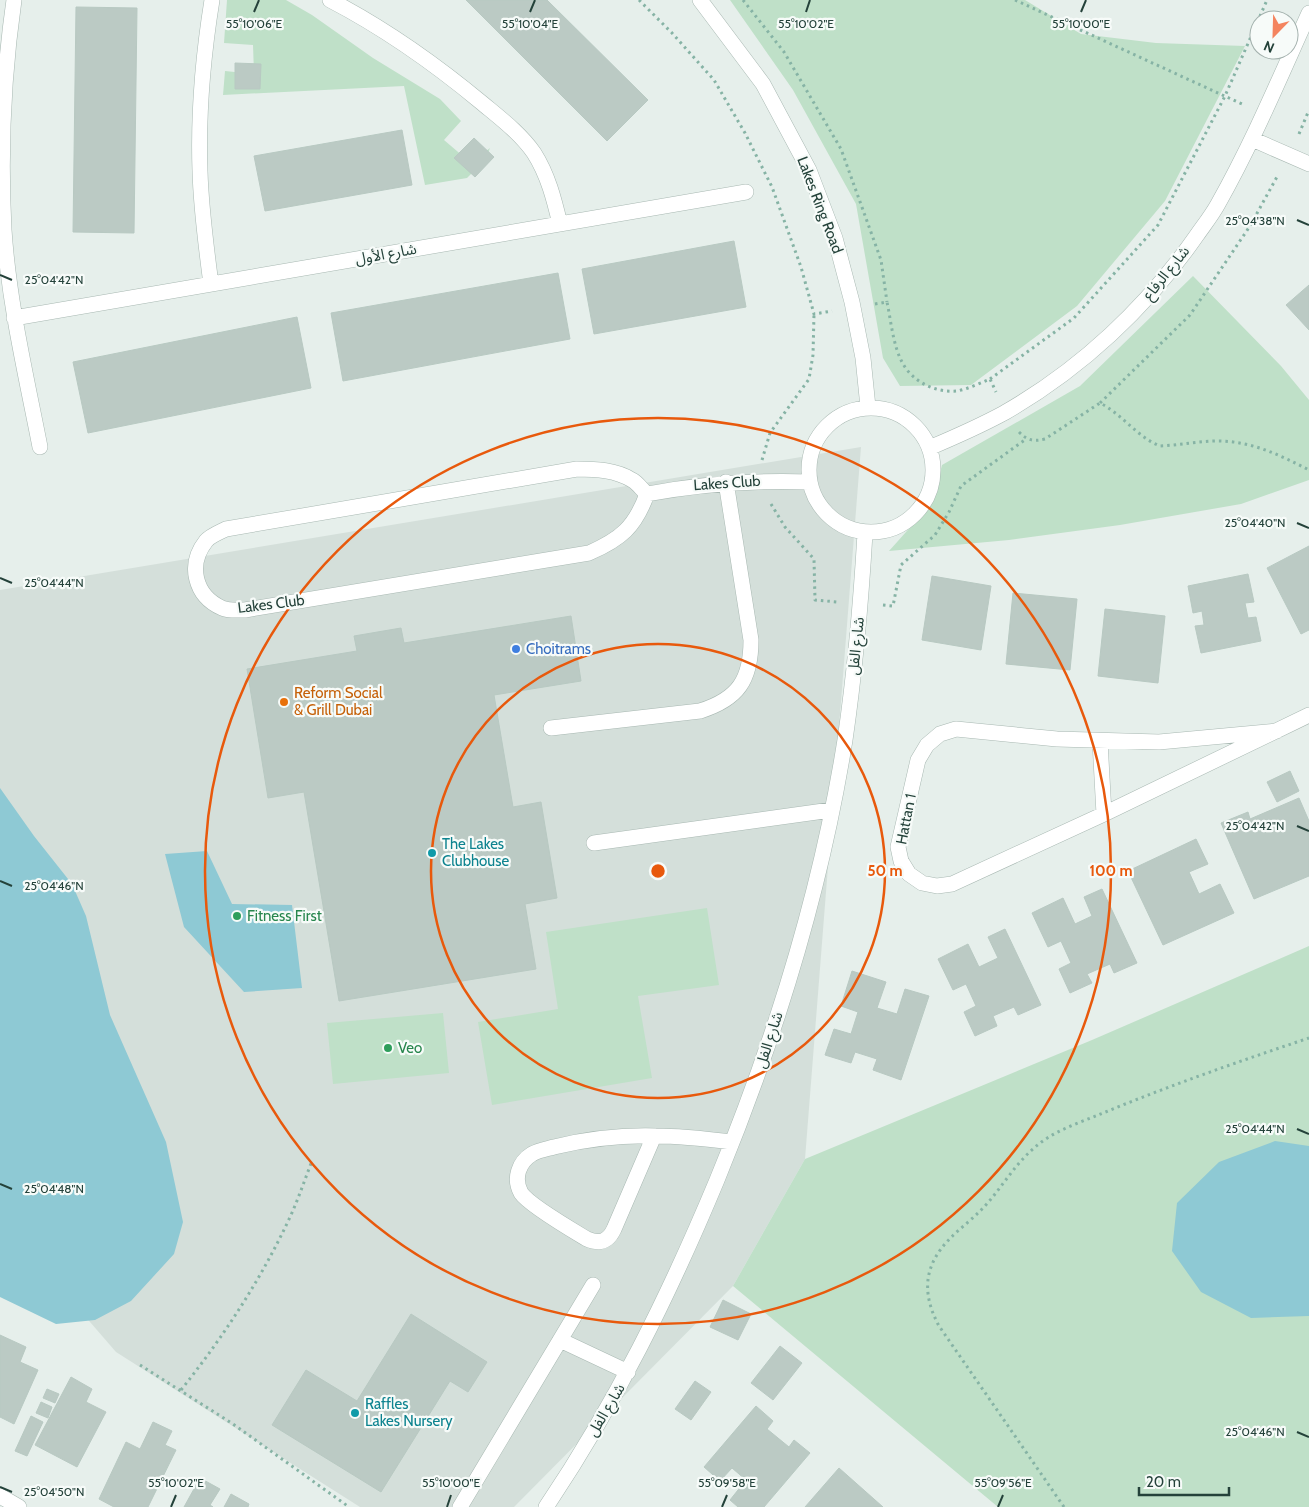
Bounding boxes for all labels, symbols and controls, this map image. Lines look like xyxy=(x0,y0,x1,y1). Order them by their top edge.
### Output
north arrow xyxy=(1249,10,1299,60)
text: 55°10'06"E xyxy=(226,16,283,31)
text: 55°10'04"E xyxy=(502,16,559,31)
text: 55°10'02"E xyxy=(778,16,834,31)
text: 55°10'00"E xyxy=(1052,16,1110,31)
text: N xyxy=(1261,37,1277,57)
street label: Lakes Ring Road xyxy=(793,154,847,256)
text: 25°04'38"N xyxy=(1225,213,1285,228)
street label: شارع الأول xyxy=(354,240,419,271)
street label: شارع الرفاع xyxy=(1139,242,1196,306)
text: 25°04'42"N xyxy=(25,272,83,287)
street label: Lakes Club xyxy=(693,472,761,494)
text: 25°04'40"N xyxy=(1225,515,1285,530)
text: 25°04'44"N xyxy=(24,575,84,590)
street label: Lakes Club xyxy=(236,591,306,617)
street label: شارع الفل xyxy=(844,616,871,676)
place label: Choitrams xyxy=(526,640,591,658)
marker: Choitrams xyxy=(510,643,522,655)
place label: Reform Social & Grill Dubai xyxy=(294,684,383,719)
marker: Reform Social & Grill Dubai xyxy=(278,696,290,708)
street label: Hattan 1 xyxy=(892,792,920,846)
text: 25°04'42"N xyxy=(1226,818,1284,833)
place label: The Lakes Clubhouse xyxy=(442,835,509,870)
marker: The Lakes Clubhouse xyxy=(426,847,438,859)
centre of rings xyxy=(649,862,667,880)
text: 50 m xyxy=(867,862,903,880)
text: 100 m xyxy=(1089,862,1133,880)
text: 25°04'46"N xyxy=(24,878,84,893)
place label: Fitness First xyxy=(247,907,322,925)
marker: Fitness First xyxy=(231,910,243,922)
street label: شارع الفل xyxy=(751,1009,790,1072)
place label: Veo xyxy=(398,1039,422,1057)
marker: Veo xyxy=(382,1042,394,1054)
text: 25°04'44"N xyxy=(1225,1121,1285,1136)
text: 25°04'48"N xyxy=(24,1181,84,1196)
street label: شارع الفل xyxy=(583,1380,631,1441)
place label: Raffles Lakes Nursery xyxy=(365,1395,453,1430)
marker: Raffles Lakes Nursery xyxy=(349,1407,361,1419)
text: 25°04'46"N xyxy=(1225,1424,1285,1439)
scale bar xyxy=(1139,1464,1229,1496)
text: 20 m xyxy=(1146,1473,1181,1491)
text: 55°10'02"E xyxy=(148,1475,204,1490)
text: 55°10'00"E xyxy=(422,1475,480,1490)
text: 55°09'58"E xyxy=(698,1475,756,1490)
text: 55°09'56"E xyxy=(974,1475,1032,1490)
text: 25°04'50"N xyxy=(24,1484,84,1499)

